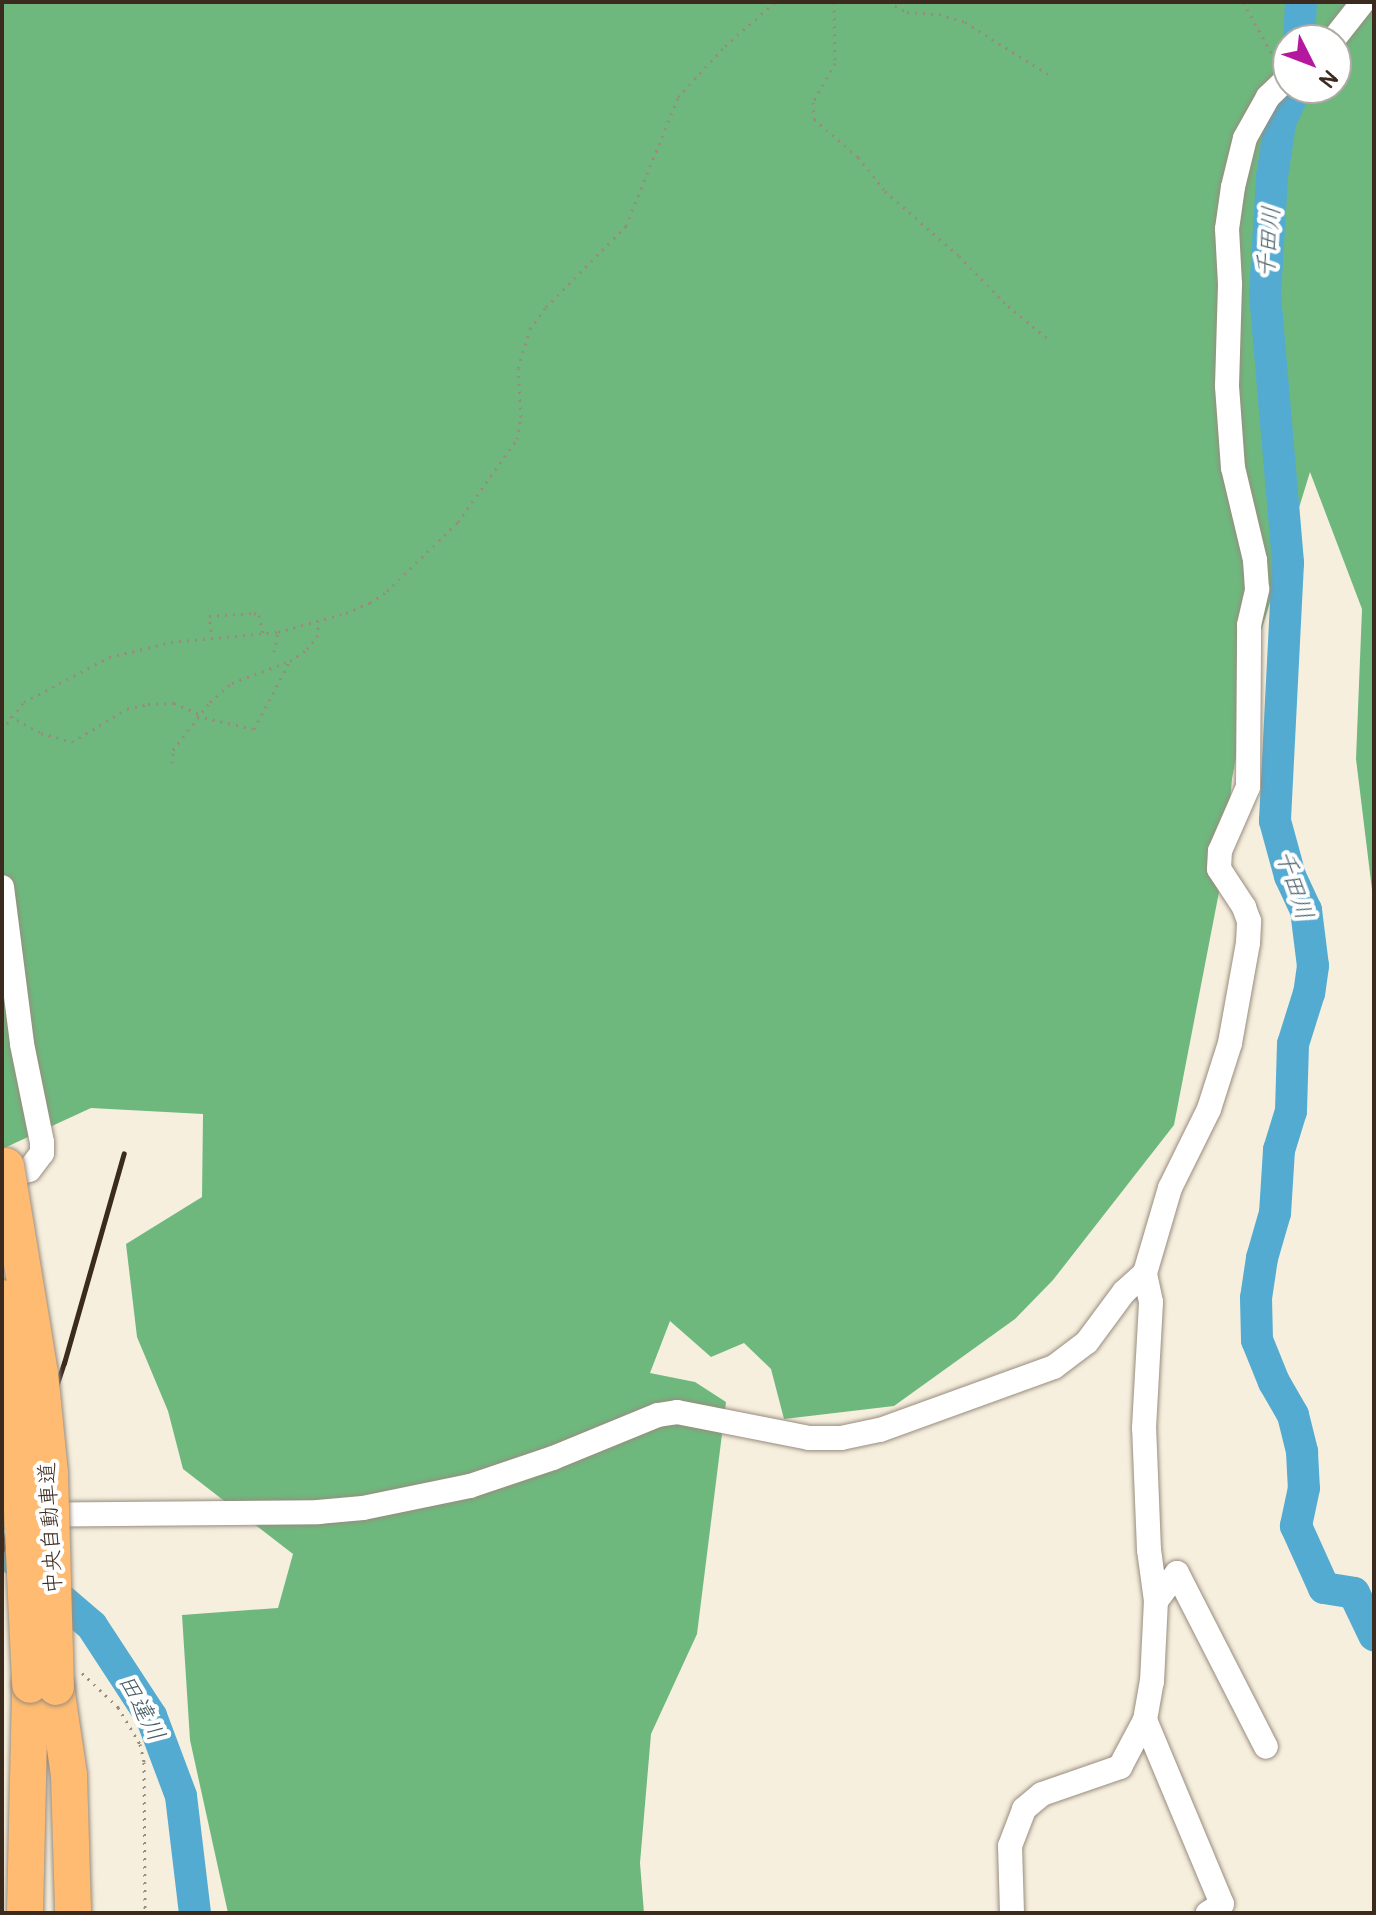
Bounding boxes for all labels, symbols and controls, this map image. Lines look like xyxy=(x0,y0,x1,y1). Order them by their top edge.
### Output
north arrow xyxy=(1272,24,1352,104)
text: N xyxy=(1313,64,1344,94)
water label: 千田川 xyxy=(1252,205,1286,279)
water label: 千田川 xyxy=(1269,846,1319,924)
street label: 中央自動車道 xyxy=(34,1461,68,1595)
water label: 田違川 xyxy=(111,1669,171,1747)

